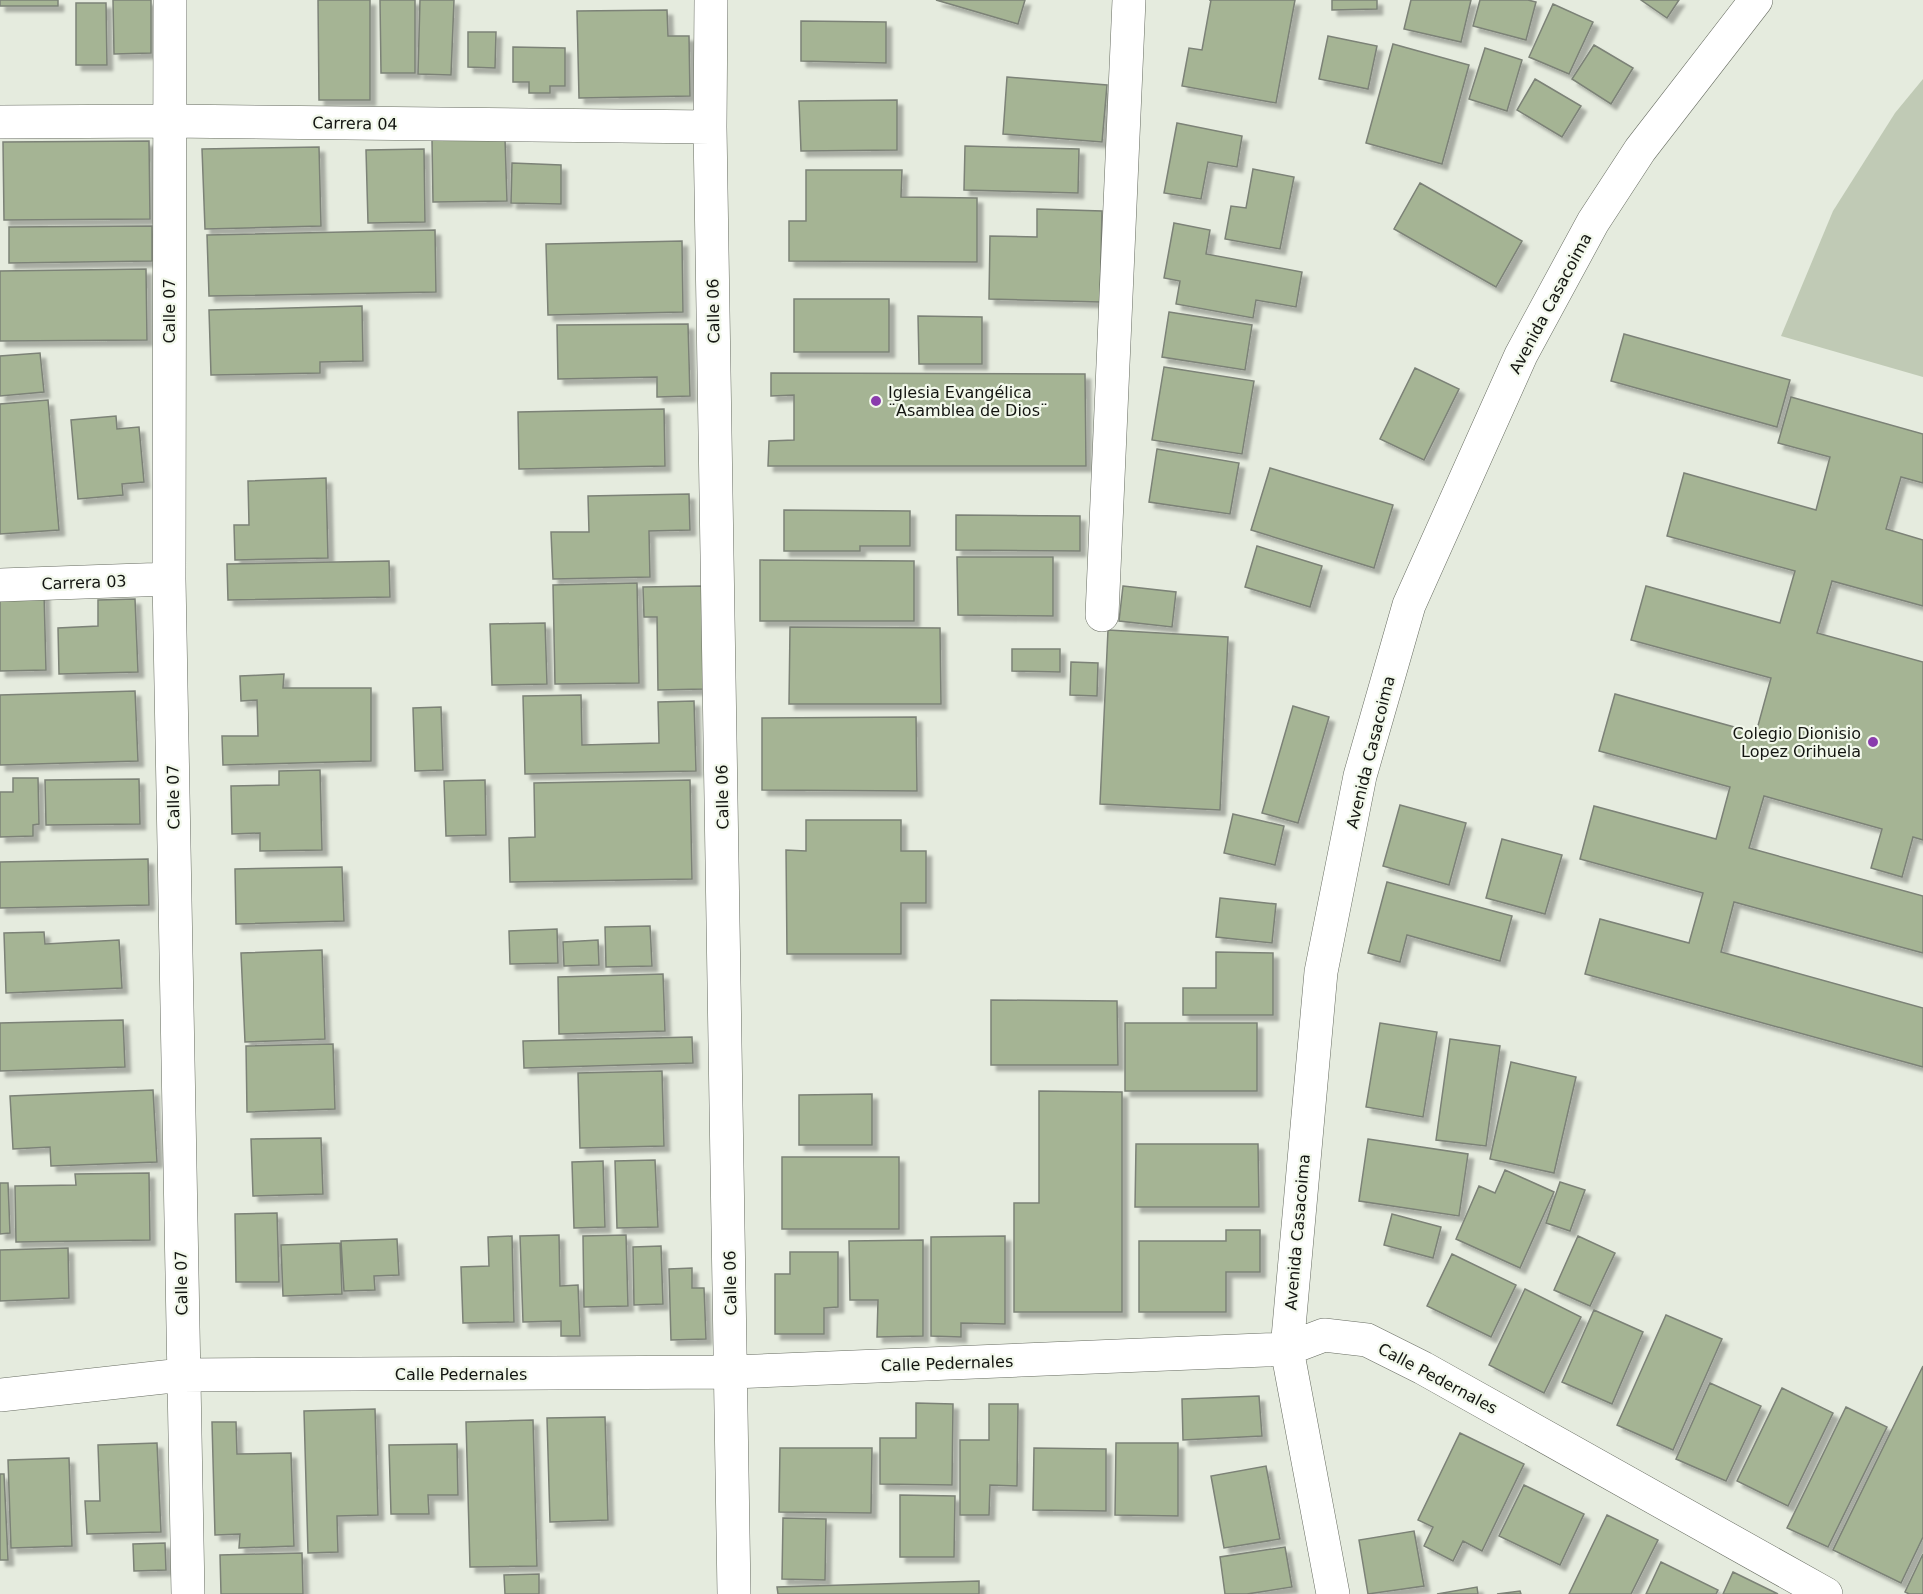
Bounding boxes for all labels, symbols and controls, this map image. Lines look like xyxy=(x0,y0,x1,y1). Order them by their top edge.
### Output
street label: Carrera 04 xyxy=(312,113,398,134)
street label: Avenida Casacoima xyxy=(1505,230,1596,377)
street label: Calle 07 xyxy=(160,278,179,344)
street label: Calle 06 xyxy=(703,278,724,344)
place label: Iglesia Evangélica ¨Asamblea de Dios¨ xyxy=(888,383,1048,420)
marker: Iglesia Evangélica ¨Asamblea de Dios¨ xyxy=(869,394,883,408)
street label: Carrera 03 xyxy=(41,572,127,593)
street label: Avenida Casacoima xyxy=(1342,674,1399,830)
place label: Colegio Dionisio Lopez Orihuela xyxy=(1733,724,1861,761)
marker: Colegio Dionisio Lopez Orihuela xyxy=(1866,735,1880,749)
street label: Calle 07 xyxy=(163,764,184,830)
street label: Calle 06 xyxy=(712,764,733,830)
street label: Avenida Casacoima xyxy=(1281,1153,1314,1311)
street label: Calle 07 xyxy=(171,1250,192,1316)
street label: Calle 06 xyxy=(720,1250,741,1316)
street label: Calle Pedernales xyxy=(1375,1339,1501,1418)
street label: Calle Pedernales xyxy=(880,1352,1014,1375)
street label: Calle Pedernales xyxy=(395,1365,527,1384)

